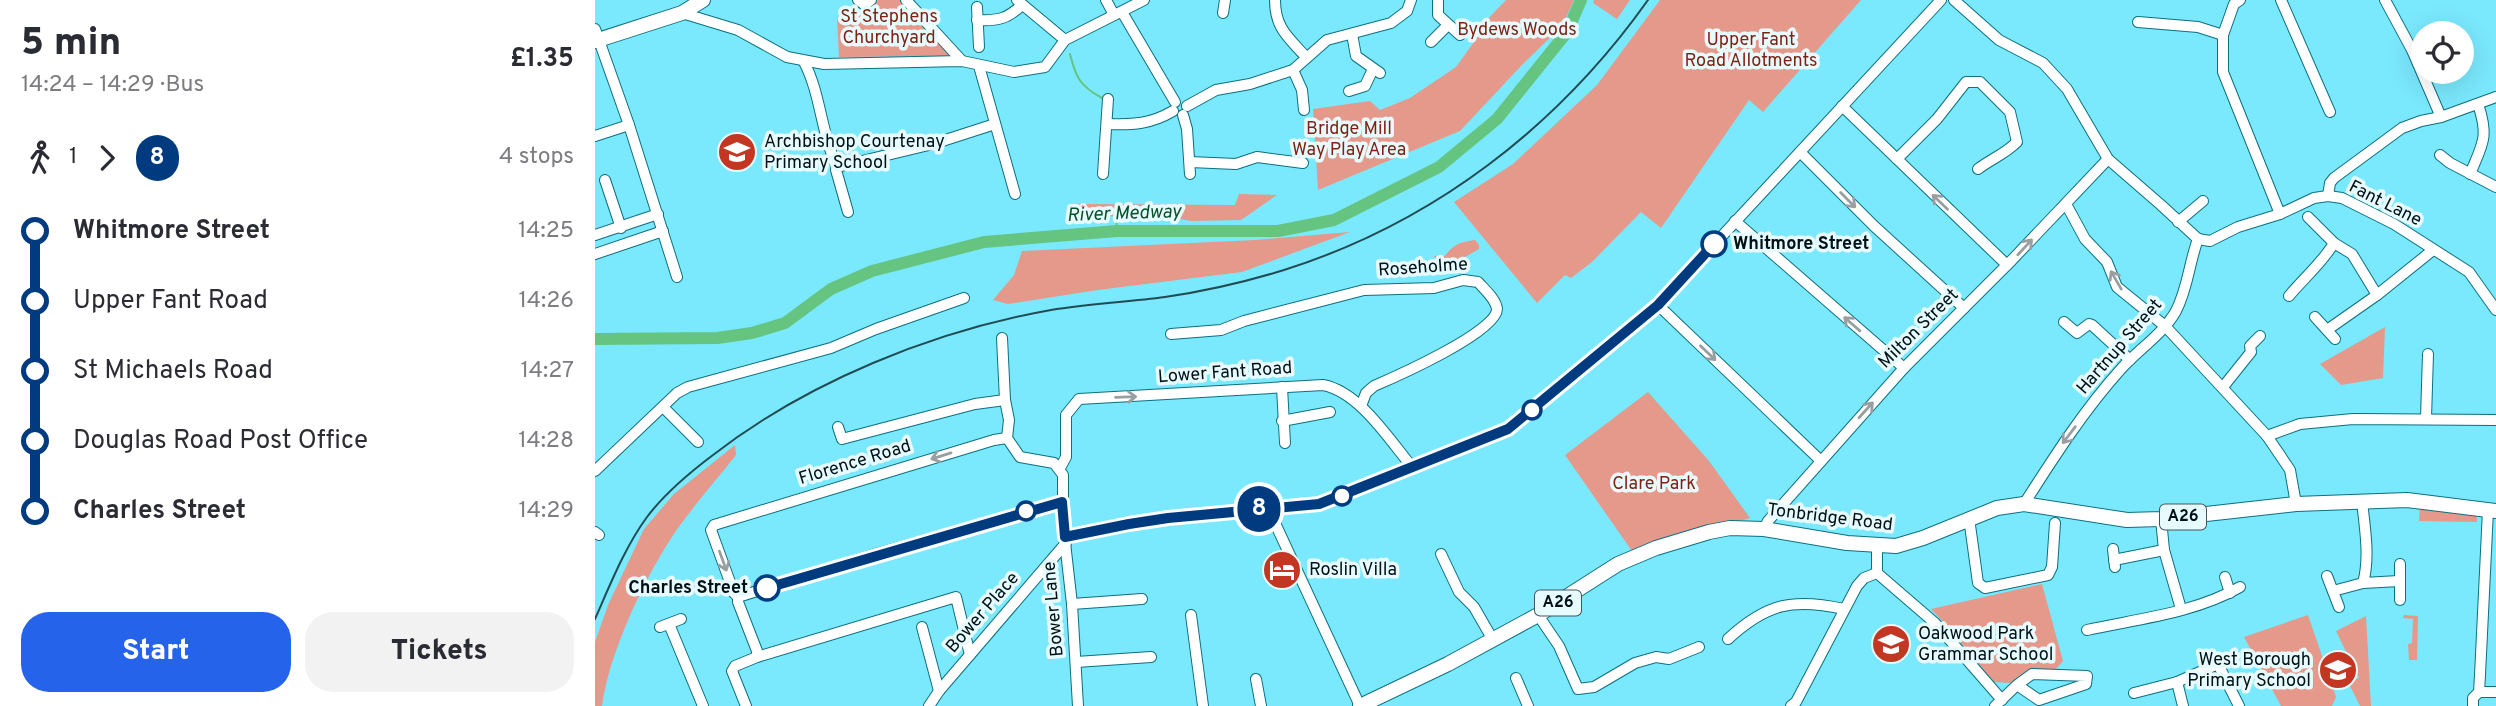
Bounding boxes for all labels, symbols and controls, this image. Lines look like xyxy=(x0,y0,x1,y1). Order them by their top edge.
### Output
park label: St Stephens Churchyard xyxy=(840,6,938,50)
park label: Bydews Woods xyxy=(1457,19,1577,42)
text: 5 min xyxy=(21,20,121,69)
map controls xyxy=(2411,21,2474,84)
button: locate xyxy=(2411,21,2474,84)
park label: Upper Fant Road Allotments xyxy=(1684,29,1818,73)
text: £1.35 xyxy=(510,43,574,76)
text: 14:24 – 14:29 · Bus xyxy=(21,71,204,100)
park label: Bridge Mill Way Play Area xyxy=(1292,118,1406,162)
school or university icon: Archbishop Courtenay Primary School xyxy=(716,131,758,173)
place label: Archbishop Courtenay Primary School xyxy=(764,131,945,175)
icon: walk xyxy=(21,139,59,177)
icon: forward xyxy=(88,139,126,177)
text: 1 xyxy=(69,143,78,172)
text: 8 xyxy=(150,143,165,173)
text: 4 stops xyxy=(499,143,574,172)
street label: Fant Lane xyxy=(2345,176,2425,232)
one-way arrow xyxy=(1840,192,1857,209)
one-way arrow xyxy=(1931,193,1948,210)
water label: River Medway xyxy=(1066,200,1183,228)
text: Whitmore Street xyxy=(73,215,270,248)
text: 14:25 xyxy=(518,217,574,246)
marker: Whitmore Street xyxy=(1701,231,1727,257)
place label: Whitmore Street xyxy=(1733,233,1869,256)
one-way arrow xyxy=(2016,238,2033,255)
street label: Roseholme xyxy=(1377,253,1469,283)
one-way arrow xyxy=(2109,271,2123,291)
street label: Milton Street xyxy=(1874,284,1964,374)
text: Upper Fant Road xyxy=(73,285,268,318)
text: 14:26 xyxy=(519,287,574,316)
street label: Hartnup Street xyxy=(2072,294,2168,400)
one-way arrow xyxy=(1844,316,1862,332)
one-way arrow xyxy=(1699,344,1716,361)
text: St Michaels Road xyxy=(73,355,273,388)
text: 14:27 xyxy=(521,357,574,386)
street label: Lower Fant Road xyxy=(1157,357,1293,389)
one-way arrow xyxy=(1114,390,1137,403)
unlabelled marker xyxy=(1522,400,1542,420)
one-way arrow xyxy=(1858,402,1875,419)
text: Douglas Road Post Office xyxy=(73,425,368,458)
one-way arrow xyxy=(2062,425,2077,444)
text: 14:28 xyxy=(518,427,574,456)
street label: Florence Road xyxy=(796,435,914,491)
one-way arrow xyxy=(930,450,952,463)
park label: Clare Park xyxy=(1612,473,1696,496)
line badge: 8 xyxy=(1236,486,1282,532)
unlabelled marker xyxy=(1332,486,1352,506)
text: 8 xyxy=(1251,494,1267,524)
text: Charles Street xyxy=(73,495,246,528)
text: 14:29 xyxy=(519,497,574,526)
street label: Tonbridge Road xyxy=(1766,499,1894,537)
unlabelled marker xyxy=(1016,501,1036,521)
road number: A26 xyxy=(2160,504,2206,530)
hotel icon: Roslin Villa xyxy=(1261,549,1303,591)
one-way arrow xyxy=(717,550,730,572)
place label: Roslin Villa xyxy=(1309,559,1397,582)
street label: Bower Lane xyxy=(1038,560,1070,658)
street label: Bower Place xyxy=(941,568,1025,658)
marker: Charles Street xyxy=(754,575,780,601)
place label: Charles Street xyxy=(628,577,748,600)
road number: A26 xyxy=(1535,590,1581,616)
button: Start xyxy=(21,612,291,692)
button: Tickets xyxy=(305,612,574,692)
school or university icon: Oakwood Park Grammar School xyxy=(1870,623,1912,665)
place label: Oakwood Park Grammar School xyxy=(1918,623,2053,667)
place label: West Borough Primary School xyxy=(2187,649,2311,693)
school or university icon: West Borough Primary School xyxy=(2317,649,2359,691)

